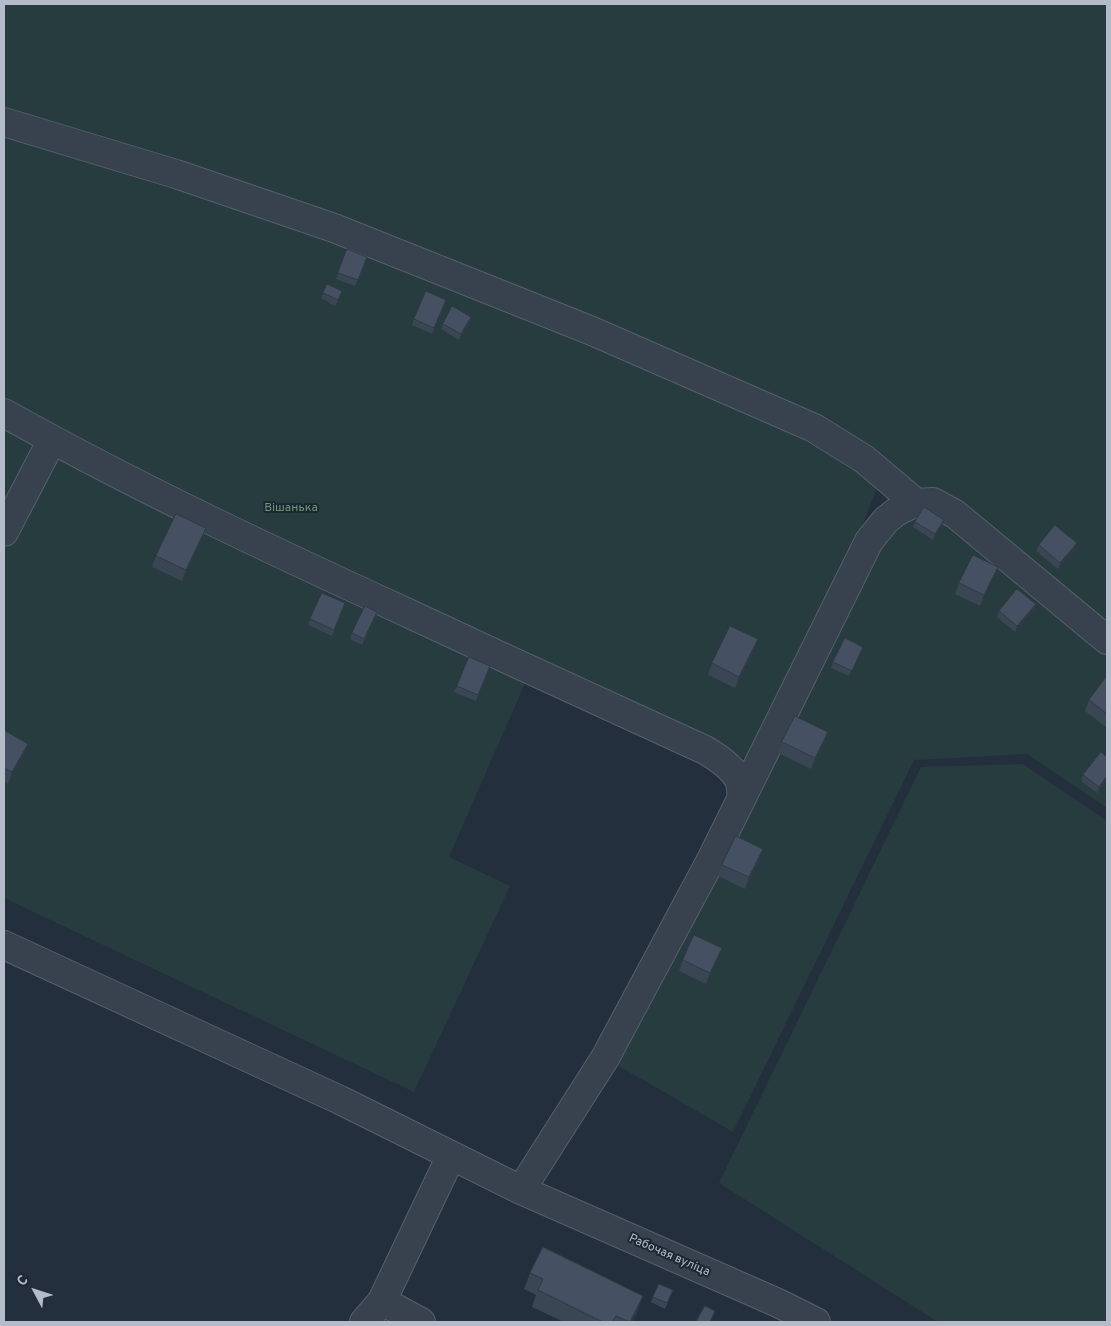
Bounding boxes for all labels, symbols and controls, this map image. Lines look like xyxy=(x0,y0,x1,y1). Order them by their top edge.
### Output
park label: Вішанька xyxy=(264,502,318,516)
street label: Рабочая вуліца xyxy=(626,1232,712,1280)
north arrow xyxy=(10,1266,60,1316)
text: С xyxy=(14,1272,33,1290)

